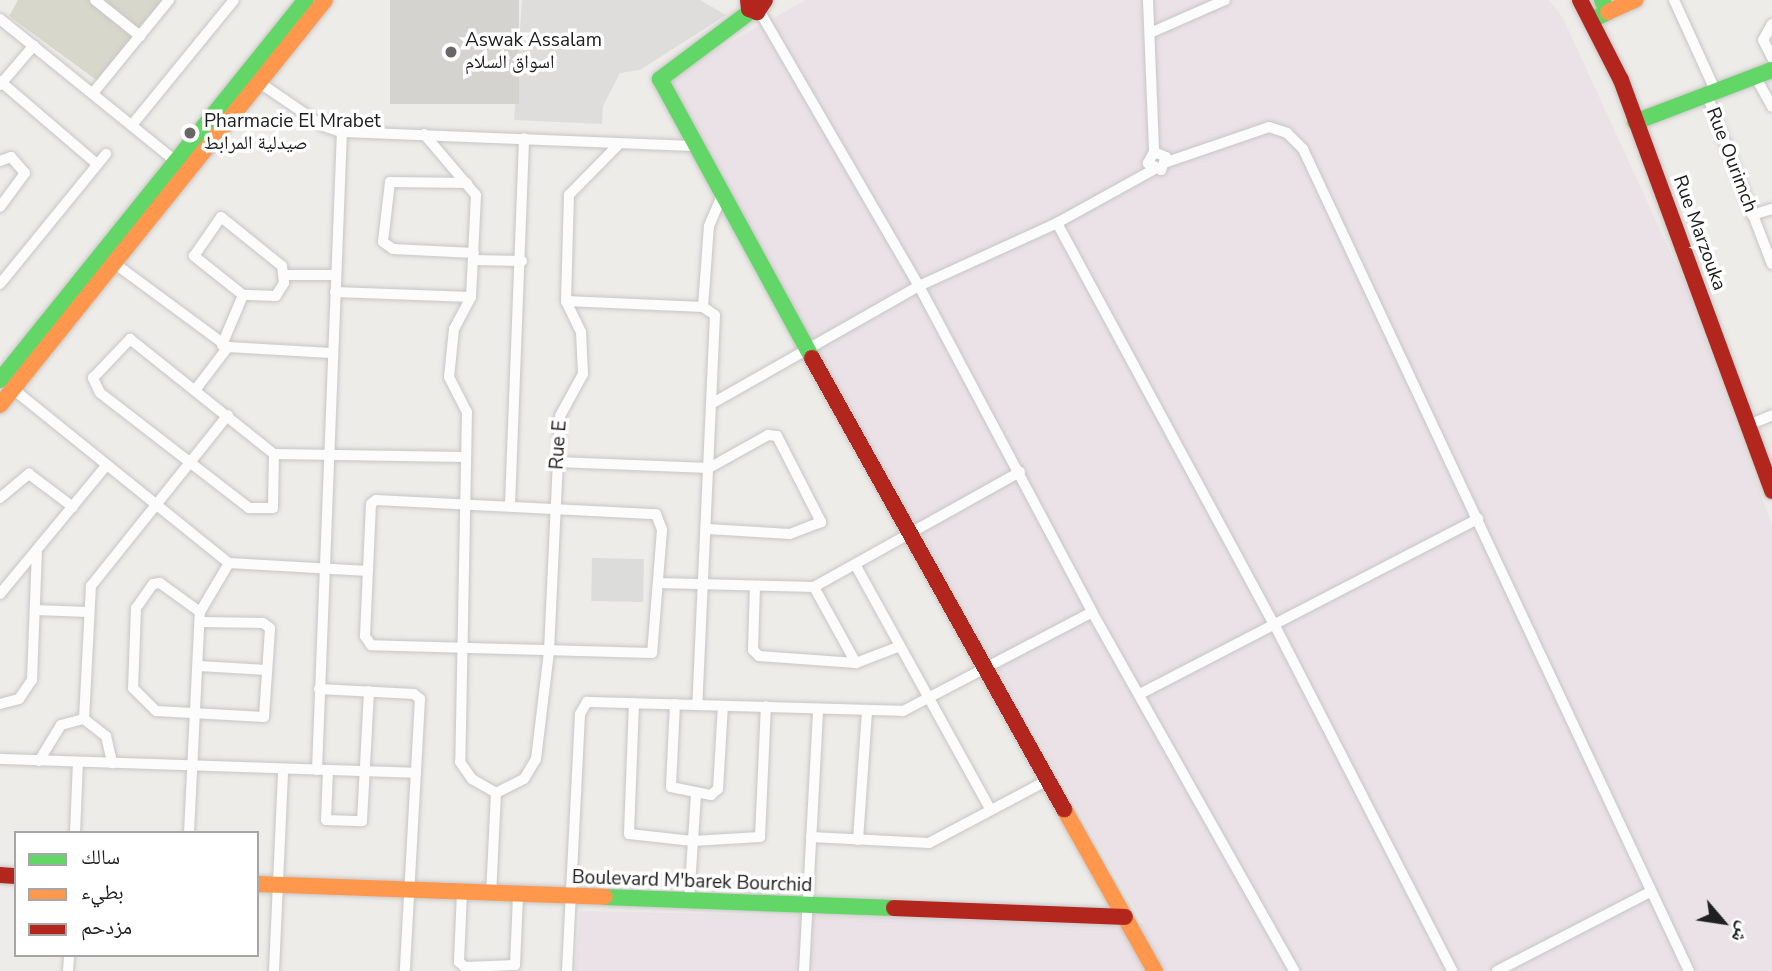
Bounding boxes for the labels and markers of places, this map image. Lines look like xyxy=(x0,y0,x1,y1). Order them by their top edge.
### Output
place label: Aswak Assalam اسواق السلام xyxy=(465,30,602,74)
marker: Aswak Assalam اسواق السلام xyxy=(443,44,459,60)
place label: Pharmacie El Mrabet صيدلية المرابط xyxy=(204,111,381,155)
marker: Pharmacie El Mrabet صيدلية المرابط xyxy=(182,125,198,141)

